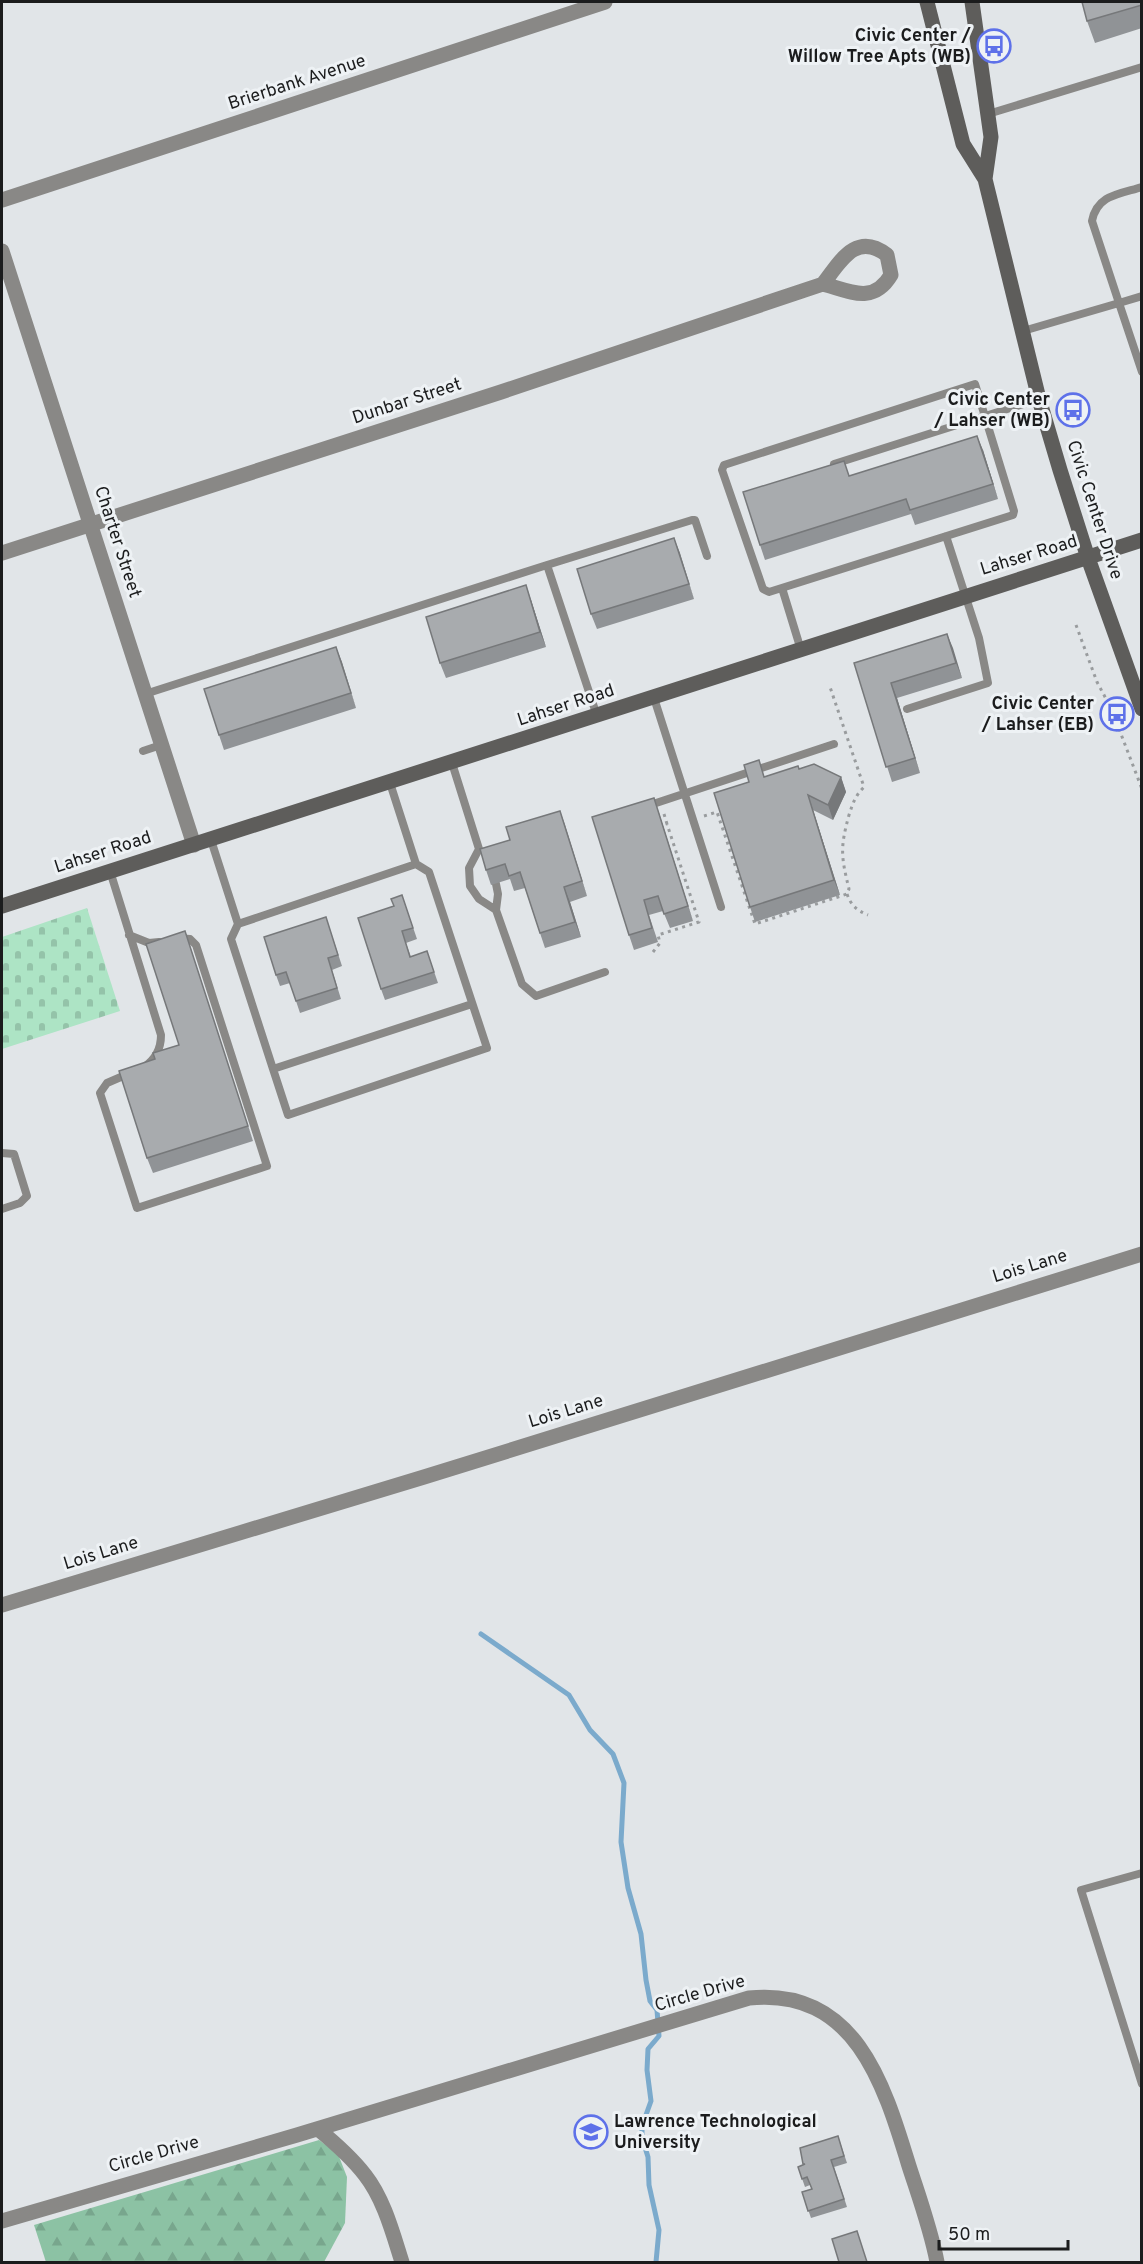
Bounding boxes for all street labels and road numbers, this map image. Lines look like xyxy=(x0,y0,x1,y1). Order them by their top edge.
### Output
street label: Brierbank Avenue xyxy=(225,50,369,116)
street label: Dunbar Street xyxy=(349,374,465,430)
street label: Civic Center Drive xyxy=(1061,437,1127,583)
street label: Charter Street xyxy=(88,483,146,601)
street label: Lahser Road xyxy=(977,530,1081,582)
street label: Lahser Road xyxy=(515,680,617,732)
street label: Lahser Road xyxy=(52,827,154,879)
street label: Lois Lane xyxy=(990,1245,1070,1289)
street label: Lois Lane xyxy=(526,1390,606,1434)
street label: Lois Lane xyxy=(61,1532,141,1576)
street label: Circle Drive xyxy=(652,1970,748,2018)
street label: Circle Drive xyxy=(106,2131,202,2179)

